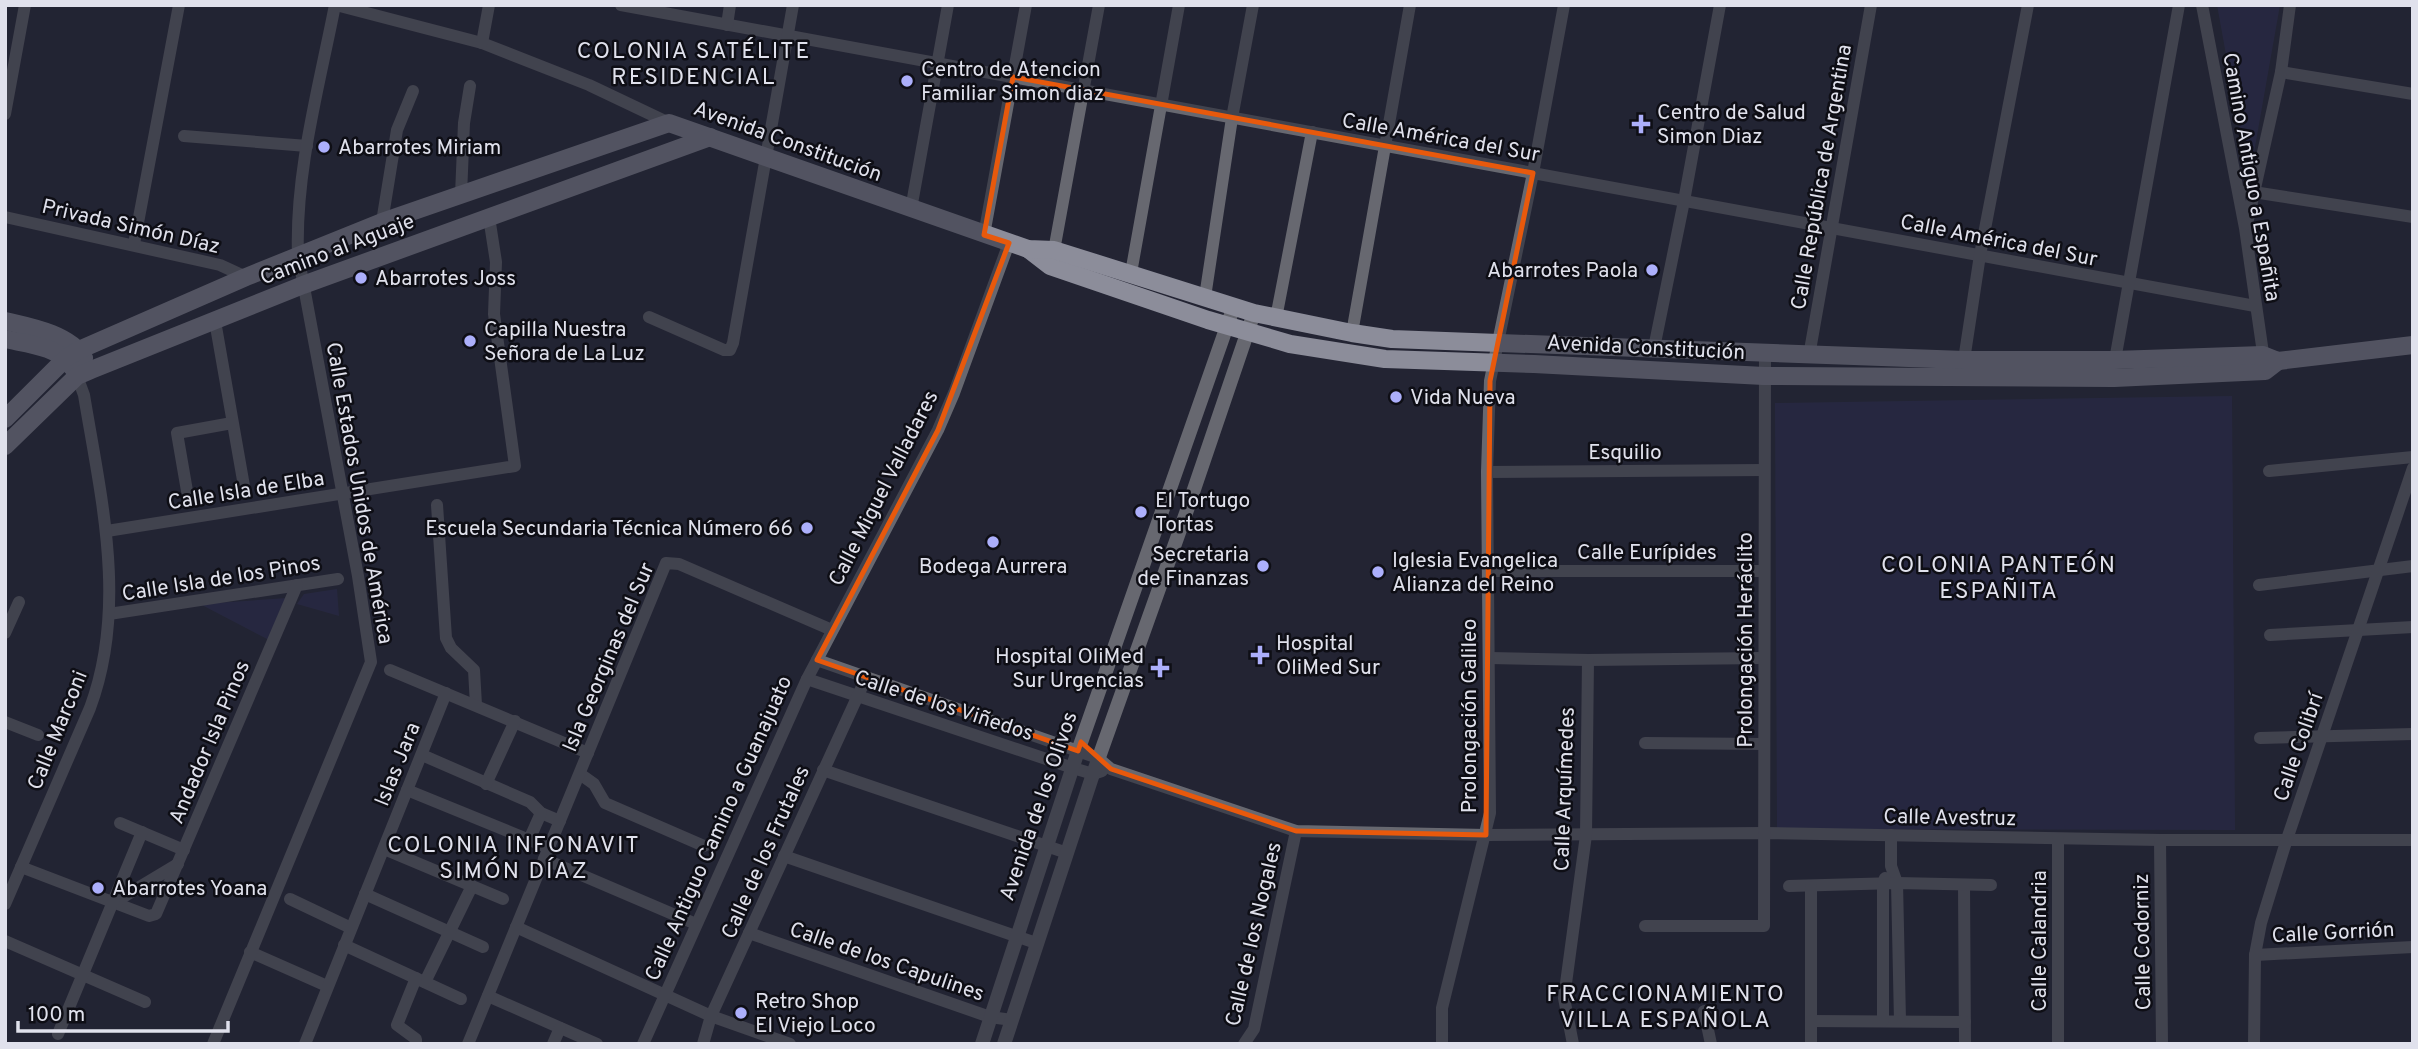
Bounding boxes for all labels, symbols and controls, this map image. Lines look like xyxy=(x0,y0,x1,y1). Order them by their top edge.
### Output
district label: COLONIA SATÉLITE RESIDENCIAL xyxy=(577,37,811,93)
street label: Calle República de Argentina xyxy=(1786,42,1859,312)
street label: Camino Antiguo a Españita xyxy=(2215,51,2286,304)
place label: Centro de Atencion Familiar Simon diaz xyxy=(921,57,1104,108)
marker: Centro de Atencion Familiar Simon diaz xyxy=(899,73,915,89)
street label: Avenida Constitución xyxy=(690,96,885,189)
place label: Centro de Salud Simon Diaz xyxy=(1657,100,1806,151)
street label: Calle América del Sur xyxy=(1340,108,1542,169)
marker: Centro de Salud Simon Diaz xyxy=(1631,114,1651,134)
place label: Abarrotes Miriam xyxy=(338,135,501,162)
marker: Abarrotes Miriam xyxy=(316,139,332,155)
street label: Privada Simón Díaz xyxy=(39,194,222,261)
street label: Camino al Aguaje xyxy=(256,208,419,292)
street label: Calle América del Sur xyxy=(1898,209,2100,274)
place label: Abarrotes Paola xyxy=(1487,258,1638,285)
marker: Abarrotes Paola xyxy=(1644,262,1660,278)
place label: Abarrotes Joss xyxy=(375,266,516,293)
marker: Abarrotes Joss xyxy=(353,270,369,286)
place label: Capilla Nuestra Señora de La Luz xyxy=(484,317,645,368)
street label: Avenida Constitución xyxy=(1546,330,1746,367)
marker: Capilla Nuestra Señora de La Luz xyxy=(462,333,478,349)
street label: Calle Estados Unidos de América xyxy=(319,340,398,646)
place label: Vida Nueva xyxy=(1410,385,1516,412)
street label: Calle Miguel Valladares xyxy=(823,386,945,591)
marker: Vida Nueva xyxy=(1388,389,1404,405)
street label: Esquilio xyxy=(1588,440,1662,467)
street label: Calle Isla de Elba xyxy=(166,466,326,517)
place label: El Tortugo Tortas xyxy=(1155,488,1250,539)
marker: El Tortugo Tortas xyxy=(1133,504,1149,520)
place label: Escuela Secundaria Técnica Número 66 xyxy=(425,516,793,543)
marker: Escuela Secundaria Técnica Número 66 xyxy=(799,520,815,536)
street label: Prolongación Heráclito xyxy=(1733,532,1760,748)
marker: Bodega Aurrera xyxy=(985,534,1001,550)
street label: Calle Eurípides xyxy=(1577,540,1717,567)
place label: Secretaria de Finanzas xyxy=(1137,542,1249,593)
place label: Iglesia Evangelica Alianza del Reino xyxy=(1392,548,1558,599)
street label: Calle Isla de los Pinos xyxy=(120,550,322,609)
district label: COLONIA PANTEÓN ESPAÑITA xyxy=(1881,550,2117,607)
place label: Bodega Aurrera xyxy=(919,554,1067,581)
marker: Secretaria de Finanzas xyxy=(1255,558,1271,574)
street label: Isla Georginas del Sur xyxy=(557,559,662,756)
marker: Iglesia Evangelica Alianza del Reino xyxy=(1370,564,1386,580)
street label: Prolongación Galileo xyxy=(1457,619,1484,813)
place label: Hospital OliMed Sur xyxy=(1276,631,1380,682)
place label: Hospital OliMed Sur Urgencias xyxy=(995,644,1144,695)
marker: Hospital OliMed Sur xyxy=(1250,645,1270,665)
street label: Andador Isla Pinos xyxy=(164,657,257,828)
marker: Hospital OliMed Sur Urgencias xyxy=(1150,658,1170,678)
street label: Calle de los Viñedos xyxy=(851,665,1036,748)
street label: Calle Marconi xyxy=(22,667,95,794)
street label: Calle Antiguo Camino a Guanajuato xyxy=(640,672,799,986)
street label: Calle Colibrí xyxy=(2268,688,2331,805)
street label: Calle Arquímedes xyxy=(1549,706,1582,872)
street label: Avenida de los Olivos xyxy=(994,708,1084,905)
street label: Islas Jara xyxy=(369,719,427,811)
street label: Calle de los Frutales xyxy=(716,762,817,943)
street label: Calle Avestruz xyxy=(1883,804,2017,833)
district label: COLONIA INFONAVIT SIMÓN DÍAZ xyxy=(387,832,641,887)
street label: Calle de los Nogales xyxy=(1220,840,1289,1029)
street label: Calle Calandria xyxy=(2027,870,2054,1012)
street label: Calle Codorniz xyxy=(2129,873,2158,1011)
place label: Abarrotes Yoana xyxy=(112,876,267,903)
marker: Abarrotes Yoana xyxy=(90,880,106,896)
street label: Calle de los Capulines xyxy=(786,916,987,1008)
street label: Calle Gorrión xyxy=(2271,917,2395,950)
district label: FRACCIONAMIENTO VILLA ESPAÑOLA xyxy=(1546,981,1786,1036)
place label: Retro Shop El Viejo Loco xyxy=(755,989,876,1040)
scale bar xyxy=(18,990,228,1034)
text: 100 m xyxy=(28,1002,85,1029)
marker: Retro Shop El Viejo Loco xyxy=(733,1005,749,1021)

